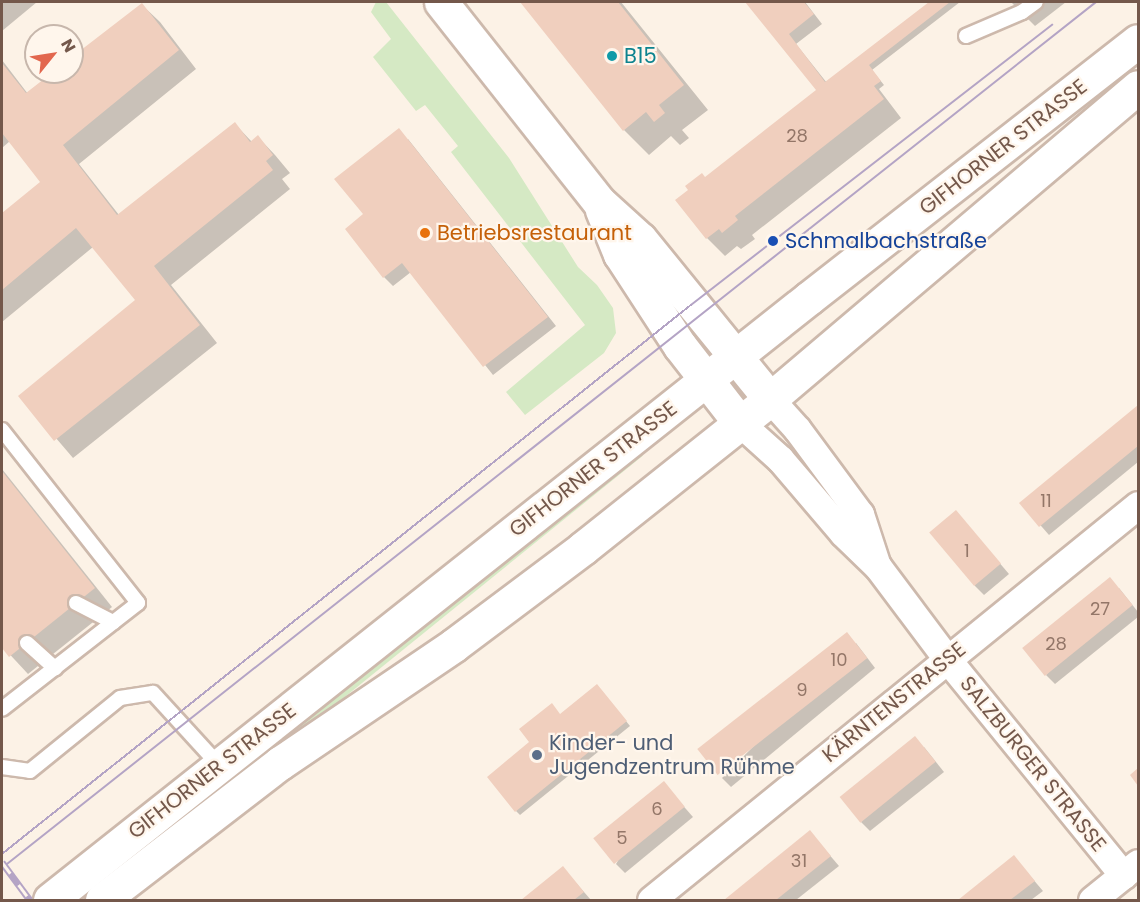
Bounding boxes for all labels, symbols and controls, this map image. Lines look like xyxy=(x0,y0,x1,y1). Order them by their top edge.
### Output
north arrow xyxy=(24,24,84,84)
text: N xyxy=(55,35,81,57)
place label: B15 xyxy=(624,43,657,69)
marker: B15 xyxy=(605,49,619,63)
street label: GIFHORNER STRASSE xyxy=(914,74,1092,220)
house number: 28 xyxy=(786,125,808,147)
place label: Betriebsrestaurant xyxy=(437,220,632,246)
marker: Betriebsrestaurant xyxy=(418,226,432,240)
place label: Schmalbachstraße xyxy=(785,228,987,254)
marker: Schmalbachstraße xyxy=(766,234,780,248)
street label: GIFHORNER STRASSE xyxy=(504,396,682,542)
house number: 11 xyxy=(1040,490,1052,512)
house number: 1 xyxy=(964,540,970,562)
house number: 27 xyxy=(1090,598,1110,620)
house number: 28 xyxy=(1045,633,1067,655)
street label: KÄRNTENSTRASSE xyxy=(817,636,971,768)
house number: 10 xyxy=(830,649,848,671)
street label: SALZBURGER STRASSE xyxy=(955,671,1111,857)
house number: 9 xyxy=(796,679,808,701)
street label: GIFHORNER STRASSE xyxy=(123,698,301,844)
place label: Kinder- und Jugendzentrum Rühme xyxy=(549,730,795,780)
marker: Kinder- und Jugendzentrum Rühme xyxy=(530,748,544,762)
house number: 6 xyxy=(651,798,663,820)
house number: 5 xyxy=(616,827,628,849)
house number: 31 xyxy=(791,850,807,872)

